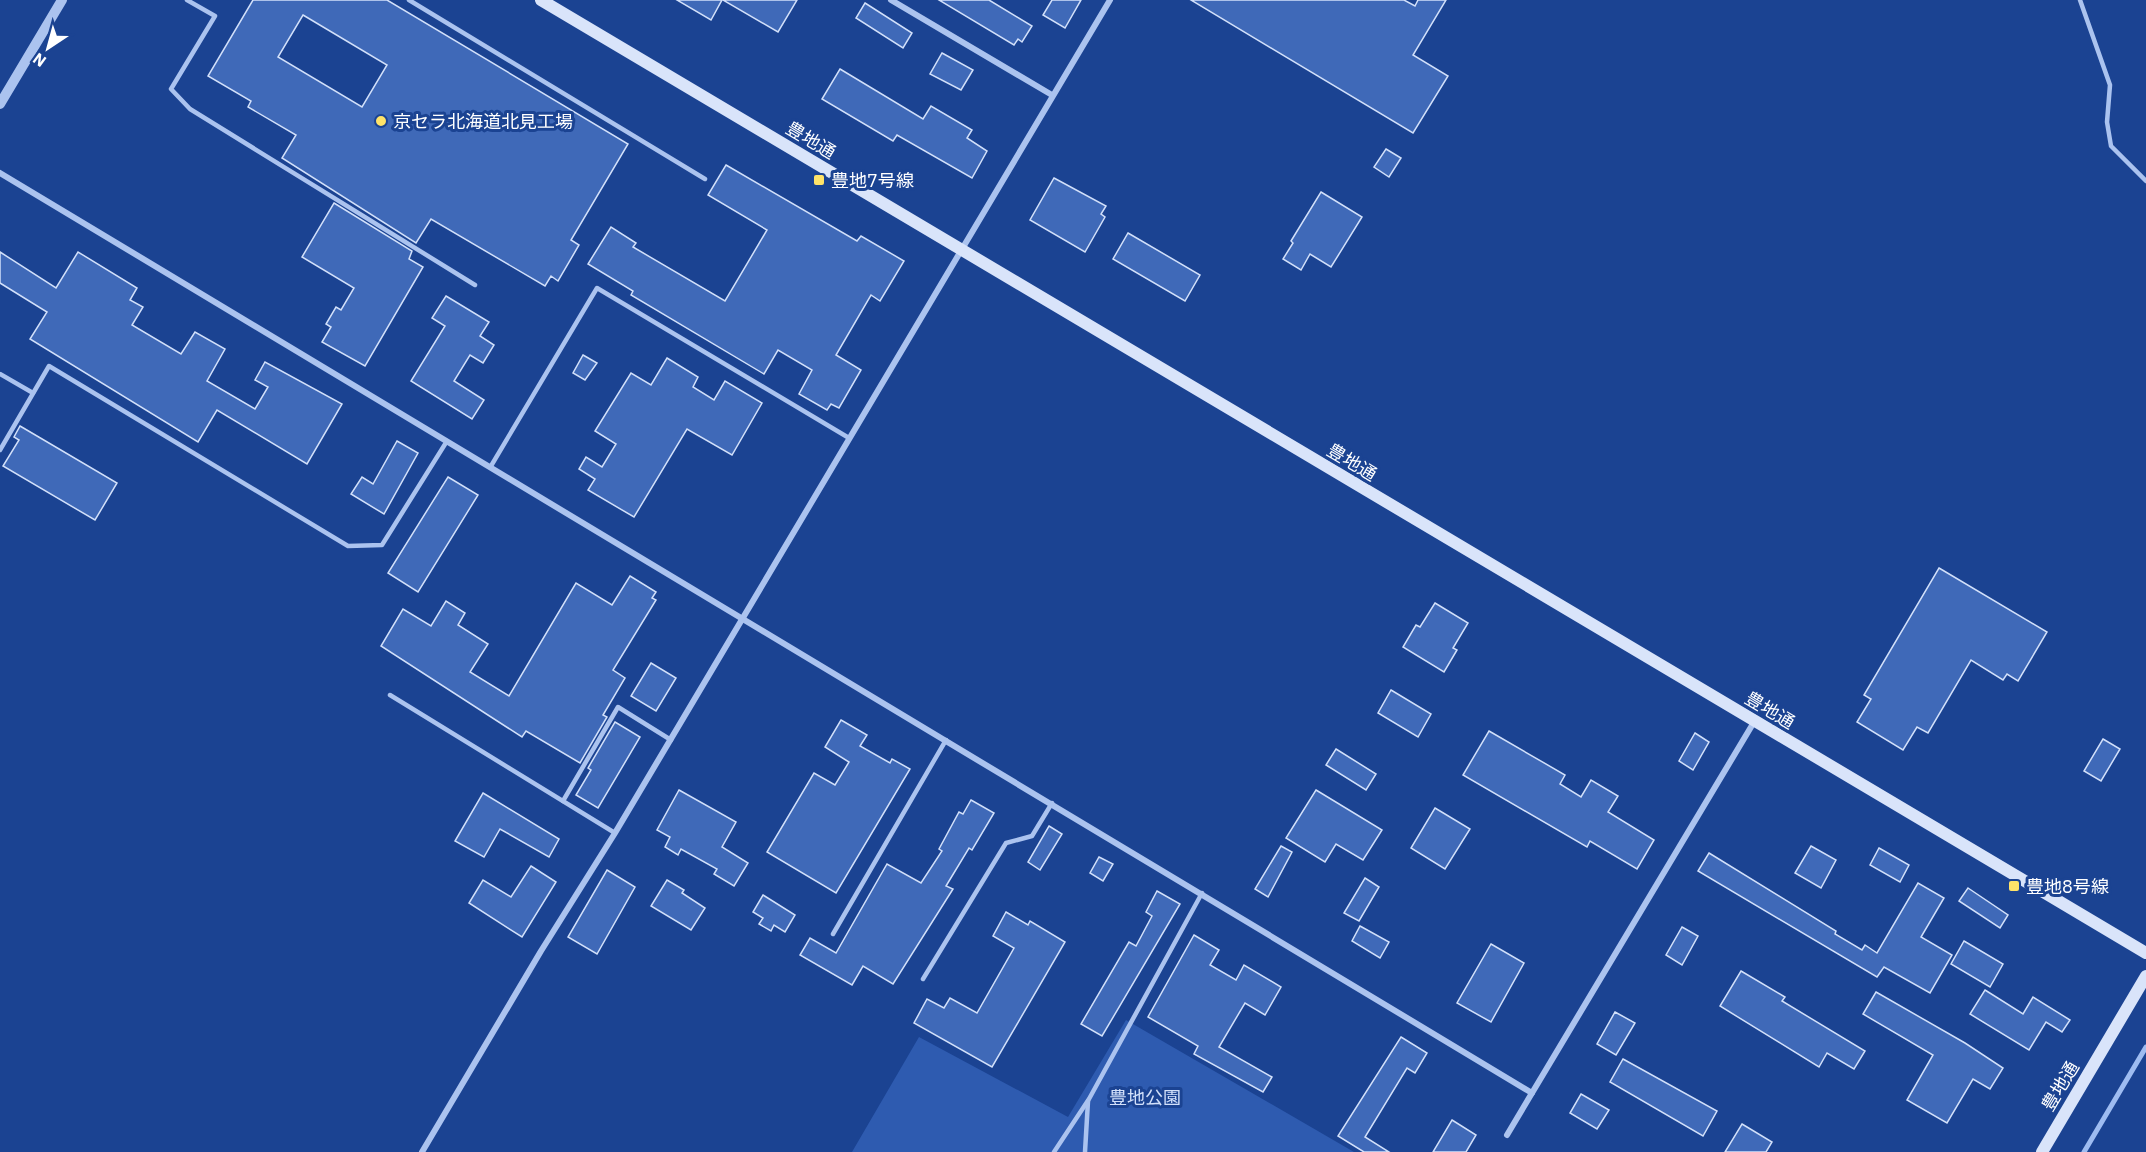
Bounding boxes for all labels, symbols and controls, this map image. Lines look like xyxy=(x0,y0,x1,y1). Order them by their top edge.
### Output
north arrow xyxy=(18,18,78,78)
text: N xyxy=(29,49,50,72)
place label: 京セラ北海道北見工場 xyxy=(393,110,573,133)
marker: 京セラ北海道北見工場 xyxy=(374,114,388,128)
street label: 豊地通 xyxy=(782,116,840,164)
place label: 豊地7号線 xyxy=(831,169,914,192)
marker: 豊地7号線 xyxy=(812,173,826,187)
street label: 豊地通 xyxy=(1323,438,1381,486)
street label: 豊地通 xyxy=(1741,686,1799,734)
place label: 豊地8号線 xyxy=(2026,875,2109,898)
marker: 豊地8号線 xyxy=(2007,879,2021,893)
street label: 豊地通 xyxy=(2036,1057,2084,1115)
park label: 豊地公園 xyxy=(1109,1086,1181,1109)

